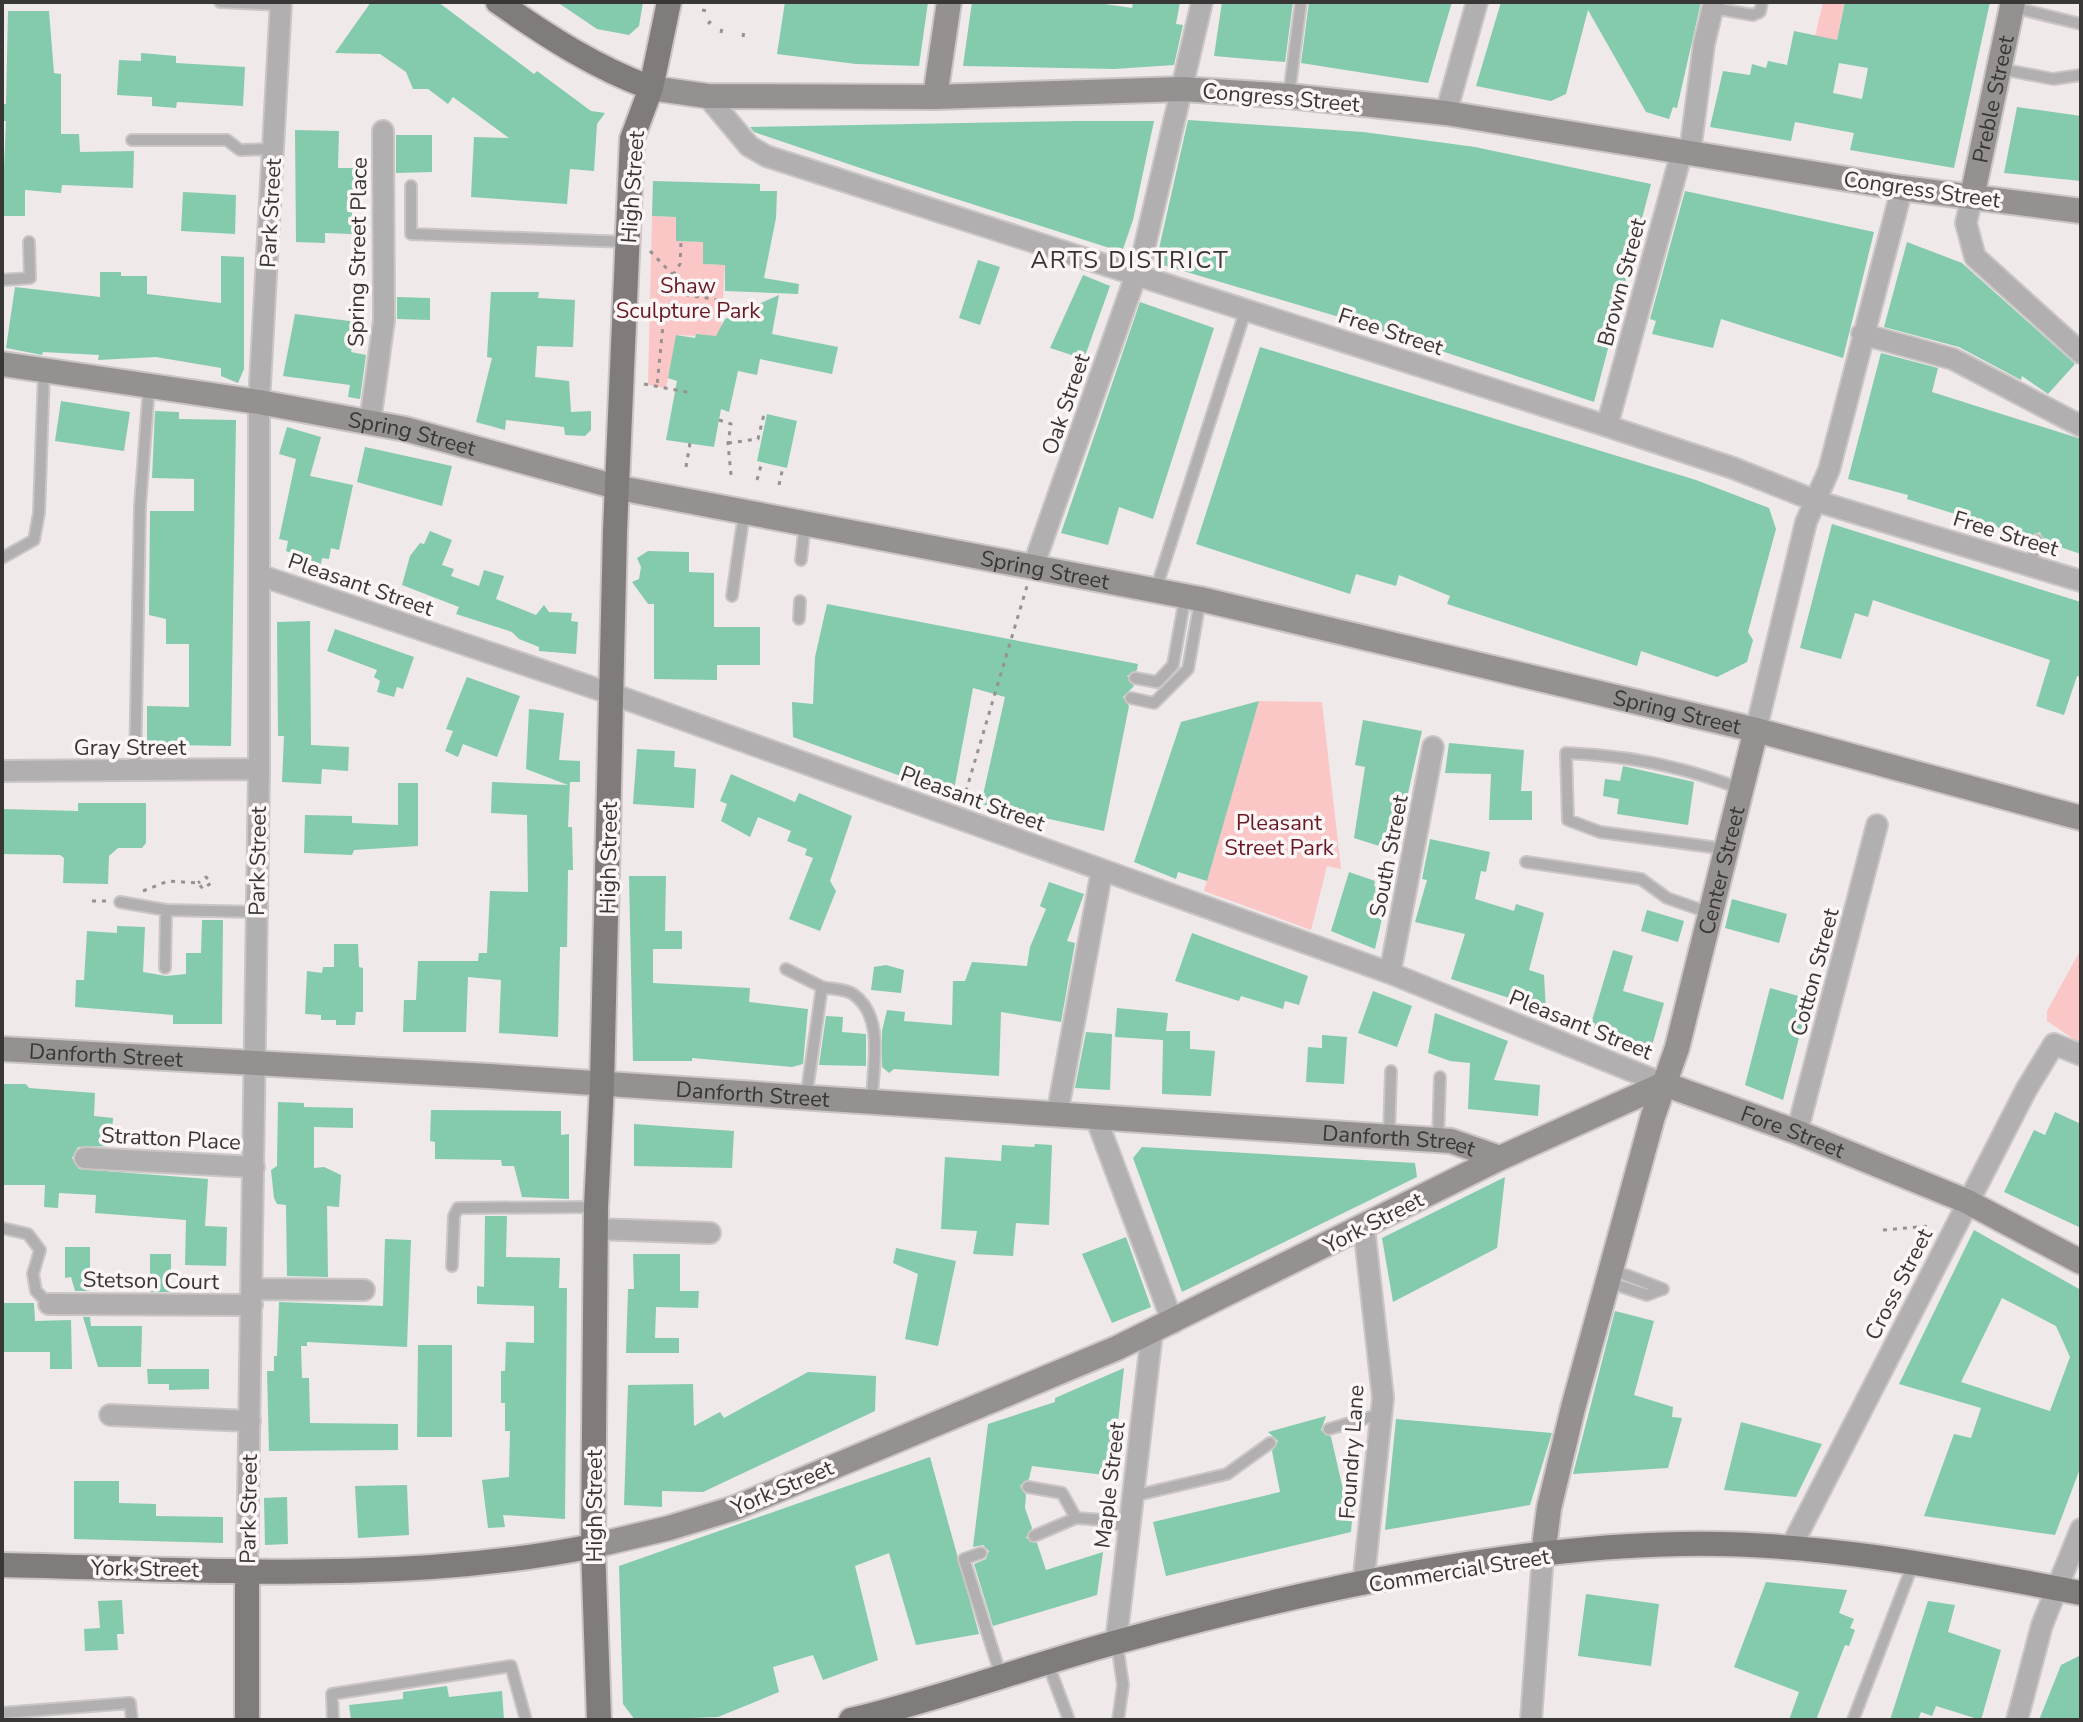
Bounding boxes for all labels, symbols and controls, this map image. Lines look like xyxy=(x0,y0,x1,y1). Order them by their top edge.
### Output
street label: Preble Street xyxy=(1966,32,2022,166)
street label: Congress Street xyxy=(1201,76,1361,120)
street label: High Street xyxy=(614,129,652,244)
street label: Park Street xyxy=(253,157,289,269)
street label: Spring Street Place xyxy=(341,157,375,347)
street label: Congress Street xyxy=(1842,164,2002,216)
street label: Brown Street xyxy=(1590,215,1654,350)
district label: ARTS DISTRICT xyxy=(1030,244,1230,276)
park label: Shaw Sculpture Park xyxy=(616,271,761,326)
street label: Free Street xyxy=(1334,301,1447,363)
street label: Oak Street xyxy=(1035,349,1097,459)
street label: Spring Street xyxy=(346,405,479,464)
street label: Free Street xyxy=(1949,504,2062,564)
street label: Spring Street xyxy=(978,543,1112,597)
street label: Pleasant Street xyxy=(284,546,438,624)
street label: Spring Street xyxy=(1610,683,1744,742)
street label: Gray Street xyxy=(74,733,186,763)
street label: Pleasant Street xyxy=(896,759,1049,839)
street label: South Street xyxy=(1362,792,1416,920)
street label: High Street xyxy=(593,801,625,915)
street label: Center Street xyxy=(1692,803,1753,938)
street label: Park Street xyxy=(242,806,274,916)
park label: Pleasant Street Park xyxy=(1224,808,1335,863)
street label: Cotton Street xyxy=(1783,905,1847,1040)
street label: Pleasant Street xyxy=(1505,983,1657,1067)
street label: Danforth Street xyxy=(28,1037,184,1075)
street label: Danforth Street xyxy=(675,1075,831,1115)
street label: Fore Street xyxy=(1736,1099,1849,1166)
street label: Danforth Street xyxy=(1321,1118,1480,1164)
street label: Stratton Place xyxy=(100,1120,242,1158)
street label: York Street xyxy=(1318,1185,1429,1261)
street label: Cross Street xyxy=(1858,1223,1940,1345)
street label: Stetson Court xyxy=(83,1265,220,1297)
street label: Foundry Lane xyxy=(1332,1384,1372,1520)
street label: Maple Street xyxy=(1087,1420,1133,1550)
street label: High Street xyxy=(580,1449,610,1562)
street label: York Street xyxy=(726,1453,838,1523)
street label: Park Street xyxy=(233,1454,265,1564)
street label: Commercial Street xyxy=(1367,1542,1552,1600)
street label: York Street xyxy=(90,1553,200,1585)

